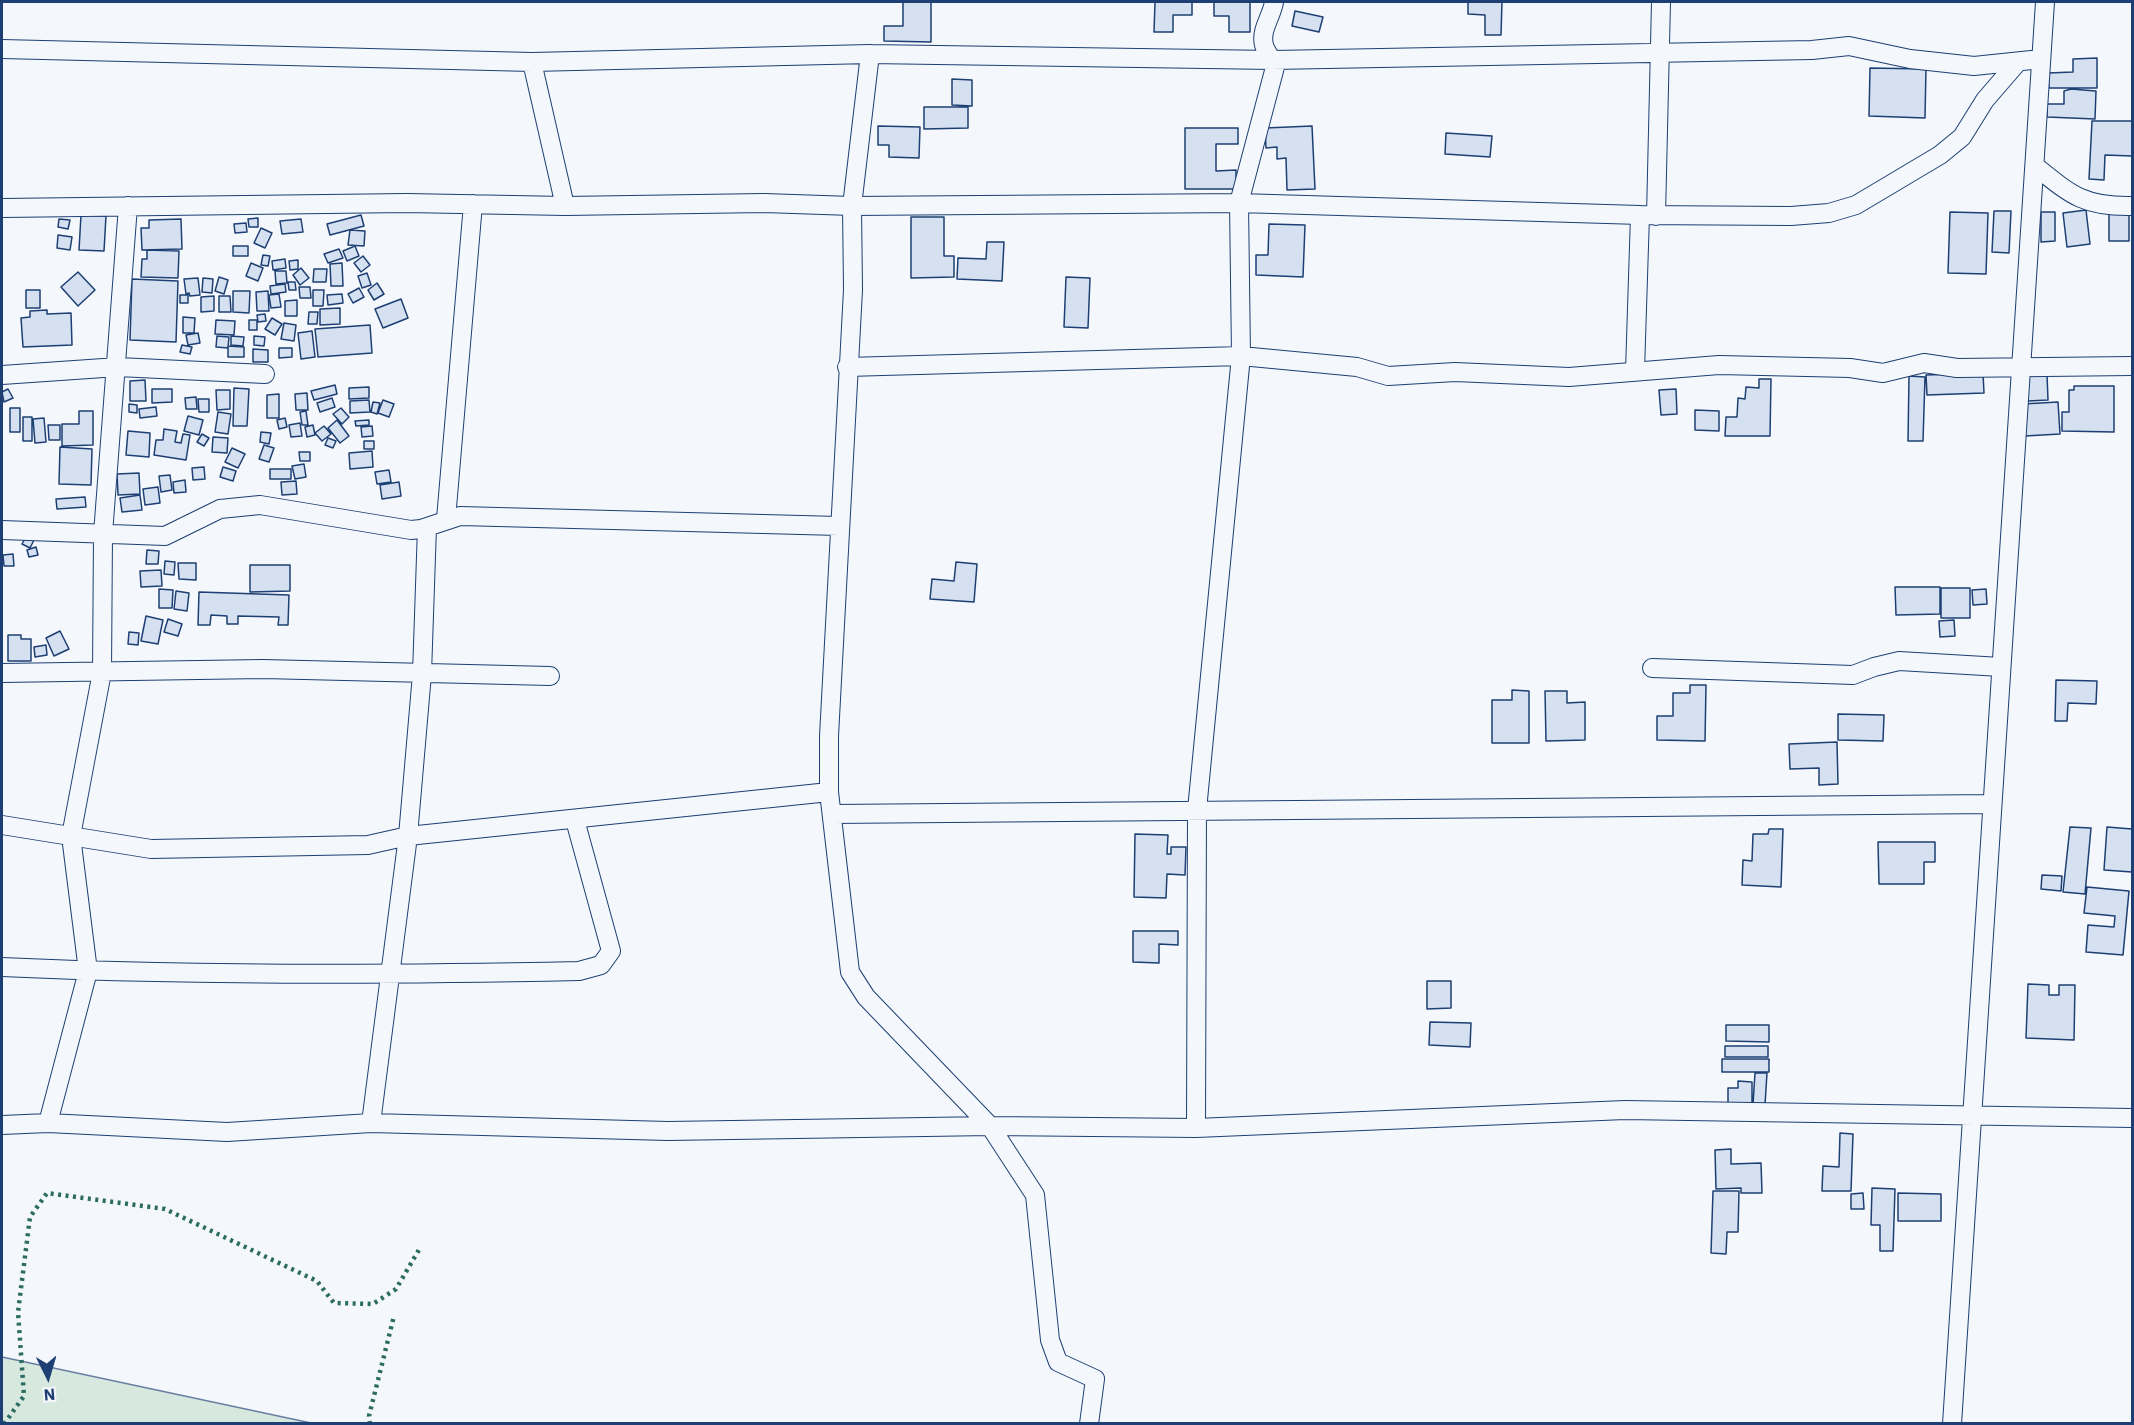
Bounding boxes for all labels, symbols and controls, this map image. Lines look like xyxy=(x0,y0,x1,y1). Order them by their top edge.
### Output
north arrow xyxy=(18,1347,78,1407)
text: N xyxy=(43,1384,56,1405)

